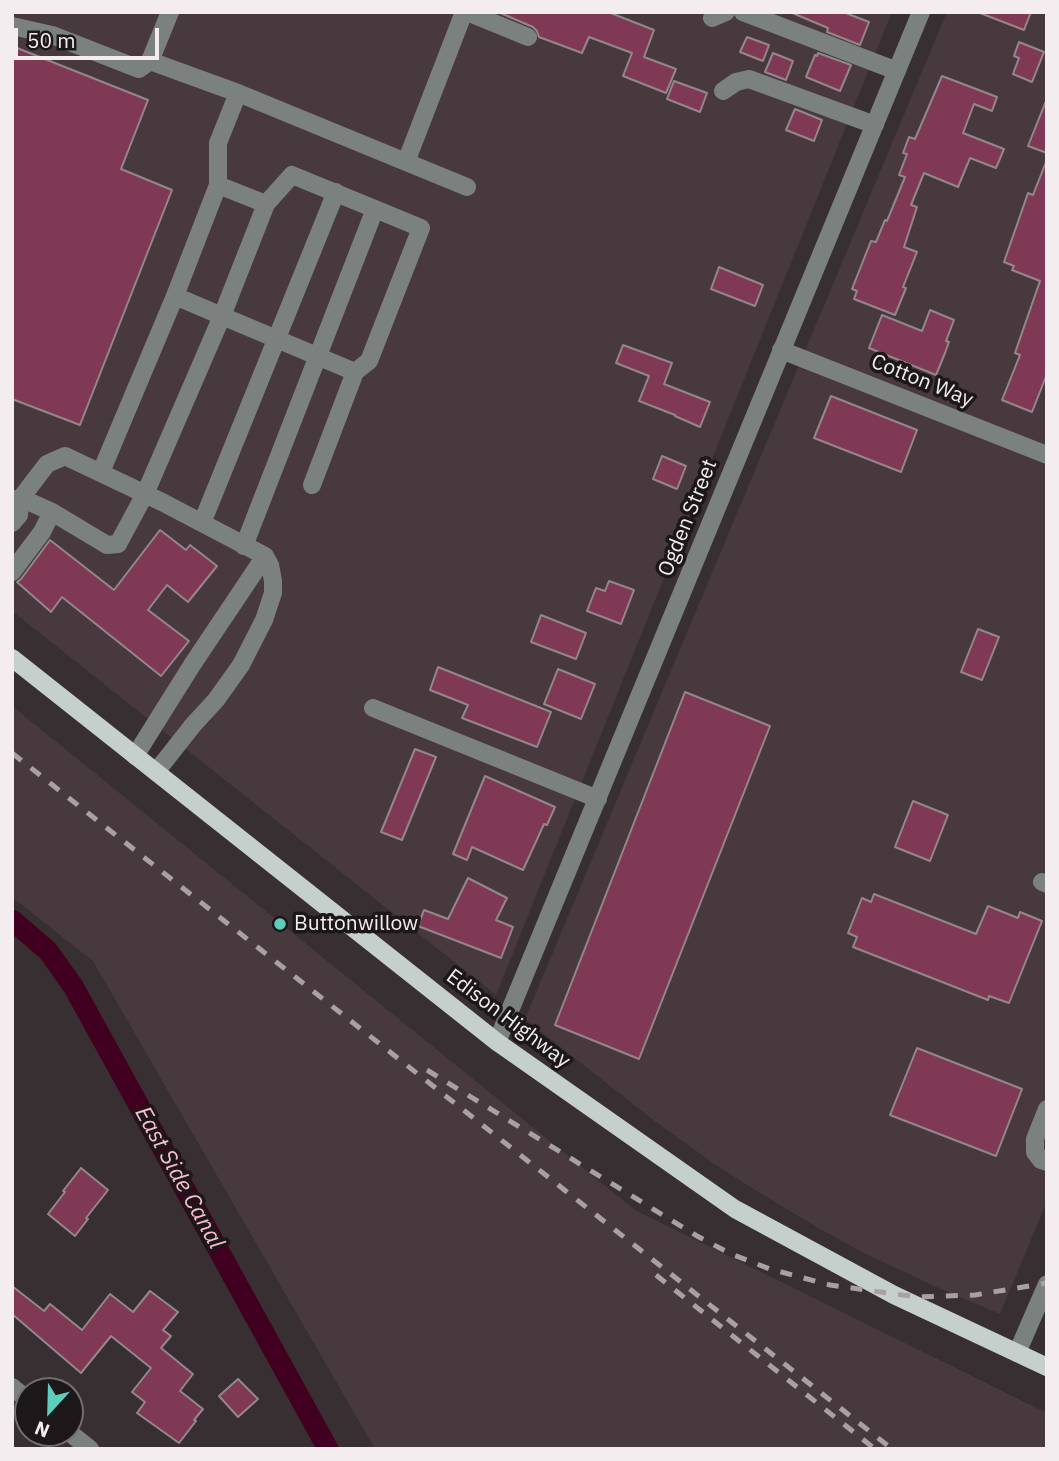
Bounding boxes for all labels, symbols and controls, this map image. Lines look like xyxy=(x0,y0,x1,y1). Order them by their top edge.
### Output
scale bar xyxy=(18,14,163,58)
text: 50 m xyxy=(27,26,76,54)
street label: Cotton Way xyxy=(867,349,977,413)
street label: Ogden Street xyxy=(653,456,723,580)
place label: Buttonwillow xyxy=(294,911,418,937)
marker: Buttonwillow xyxy=(272,916,288,932)
street label: Edison Highway xyxy=(441,964,575,1074)
water label: East Side Canal xyxy=(128,1102,230,1254)
north arrow xyxy=(14,1377,84,1447)
text: N xyxy=(31,1416,53,1443)

